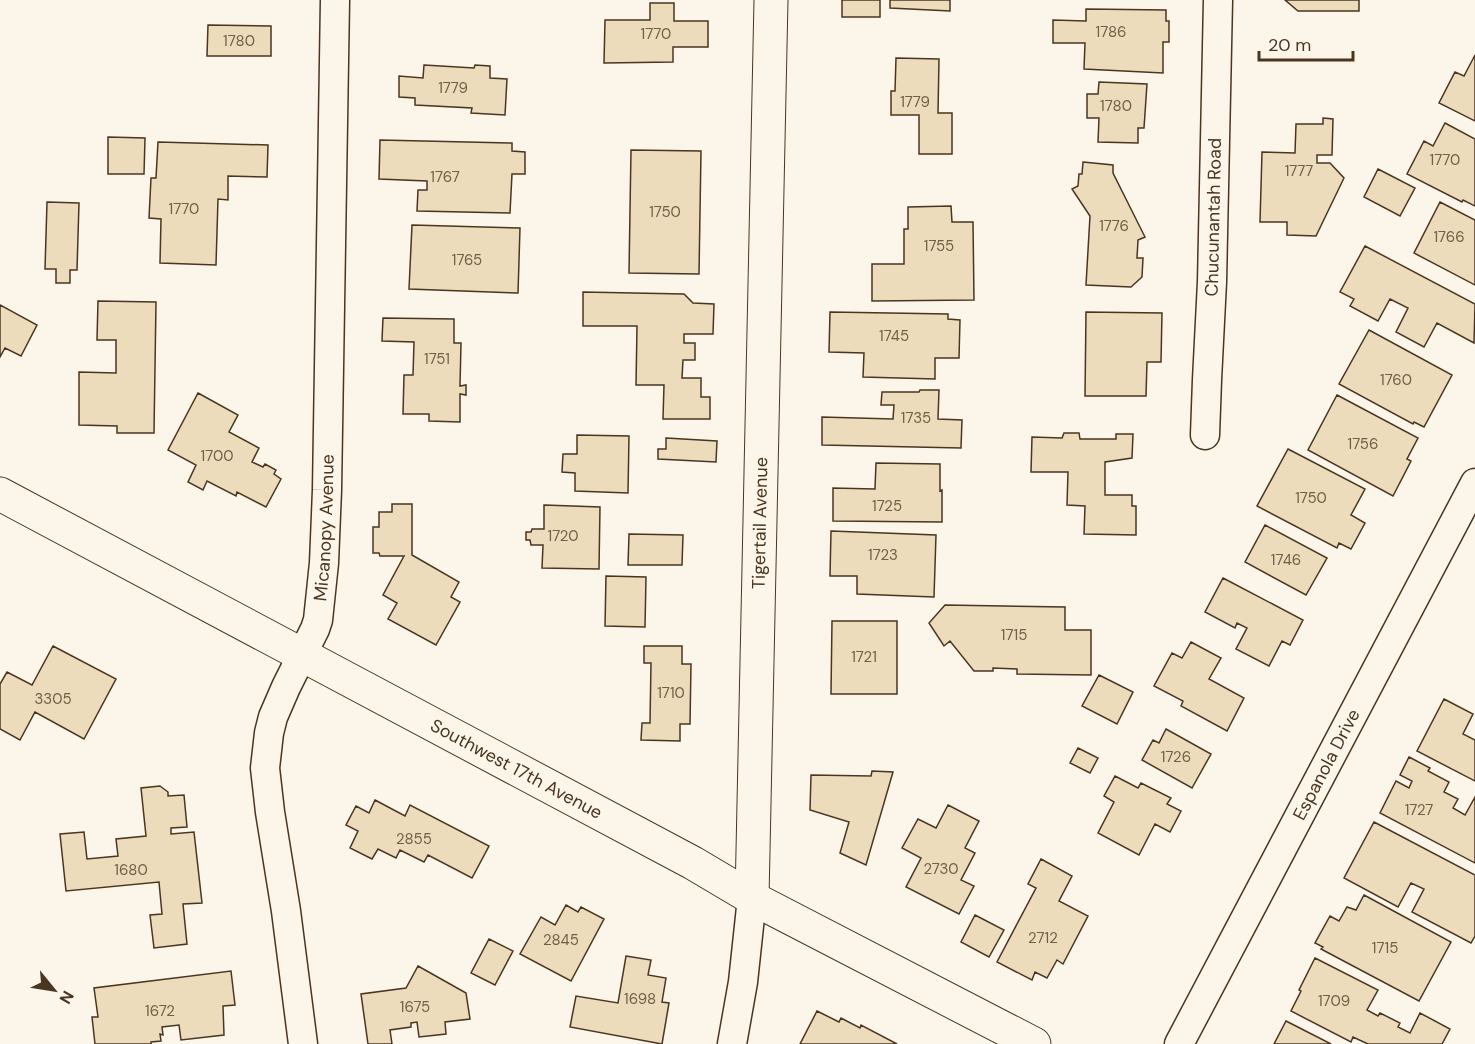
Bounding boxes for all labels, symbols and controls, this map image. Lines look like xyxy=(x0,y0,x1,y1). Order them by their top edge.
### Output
house number: 1786 xyxy=(1096,22,1126,42)
house number: 1770 xyxy=(641,24,671,44)
scale bar xyxy=(1259,24,1354,62)
house number: 1780 xyxy=(223,31,255,51)
text: 20 m xyxy=(1268,33,1311,57)
house number: 1779 xyxy=(438,78,468,98)
house number: 1779 xyxy=(900,92,930,112)
house number: 1780 xyxy=(1100,96,1132,116)
street label: Chucunantah Road xyxy=(1199,138,1227,297)
house number: 1770 xyxy=(1430,150,1460,170)
house number: 1777 xyxy=(1285,161,1313,181)
house number: 1767 xyxy=(430,167,460,187)
house number: 1770 xyxy=(169,199,199,219)
house number: 1750 xyxy=(649,202,681,222)
house number: 1776 xyxy=(1099,216,1129,236)
house number: 1766 xyxy=(1433,227,1465,247)
house number: 1755 xyxy=(924,236,954,256)
house number: 1765 xyxy=(452,250,482,270)
house number: 1745 xyxy=(879,326,909,346)
house number: 1751 xyxy=(424,349,450,369)
house number: 1760 xyxy=(1380,370,1412,390)
house number: 1735 xyxy=(901,408,931,428)
house number: 1756 xyxy=(1348,434,1378,454)
house number: 1700 xyxy=(200,446,234,466)
street label: Micanopy Avenue xyxy=(308,454,340,602)
street label: Tigertail Avenue xyxy=(747,457,773,589)
house number: 1750 xyxy=(1295,488,1327,508)
house number: 1725 xyxy=(872,496,902,516)
house number: 1720 xyxy=(547,526,579,546)
house number: 1723 xyxy=(868,545,898,565)
house number: 1746 xyxy=(1271,550,1301,570)
house number: 1715 xyxy=(1001,625,1027,645)
house number: 1721 xyxy=(851,647,877,667)
house number: 1710 xyxy=(657,683,685,703)
house number: 3305 xyxy=(34,689,72,709)
street label: Espanola Drive xyxy=(1287,705,1366,824)
street label: Southwest 17th Avenue xyxy=(426,713,607,825)
house number: 1726 xyxy=(1161,747,1191,767)
house number: 1727 xyxy=(1405,800,1433,820)
house number: 2855 xyxy=(396,829,432,849)
house number: 2730 xyxy=(923,859,959,879)
house number: 1680 xyxy=(114,860,148,880)
house number: 2712 xyxy=(1028,928,1058,948)
house number: 2845 xyxy=(543,930,579,950)
house number: 1715 xyxy=(1372,938,1398,958)
north arrow xyxy=(24,960,84,1020)
text: N xyxy=(55,987,79,1008)
house number: 1698 xyxy=(624,989,656,1009)
house number: 1709 xyxy=(1318,991,1350,1011)
house number: 1675 xyxy=(400,997,430,1017)
house number: 1672 xyxy=(145,1001,175,1021)

